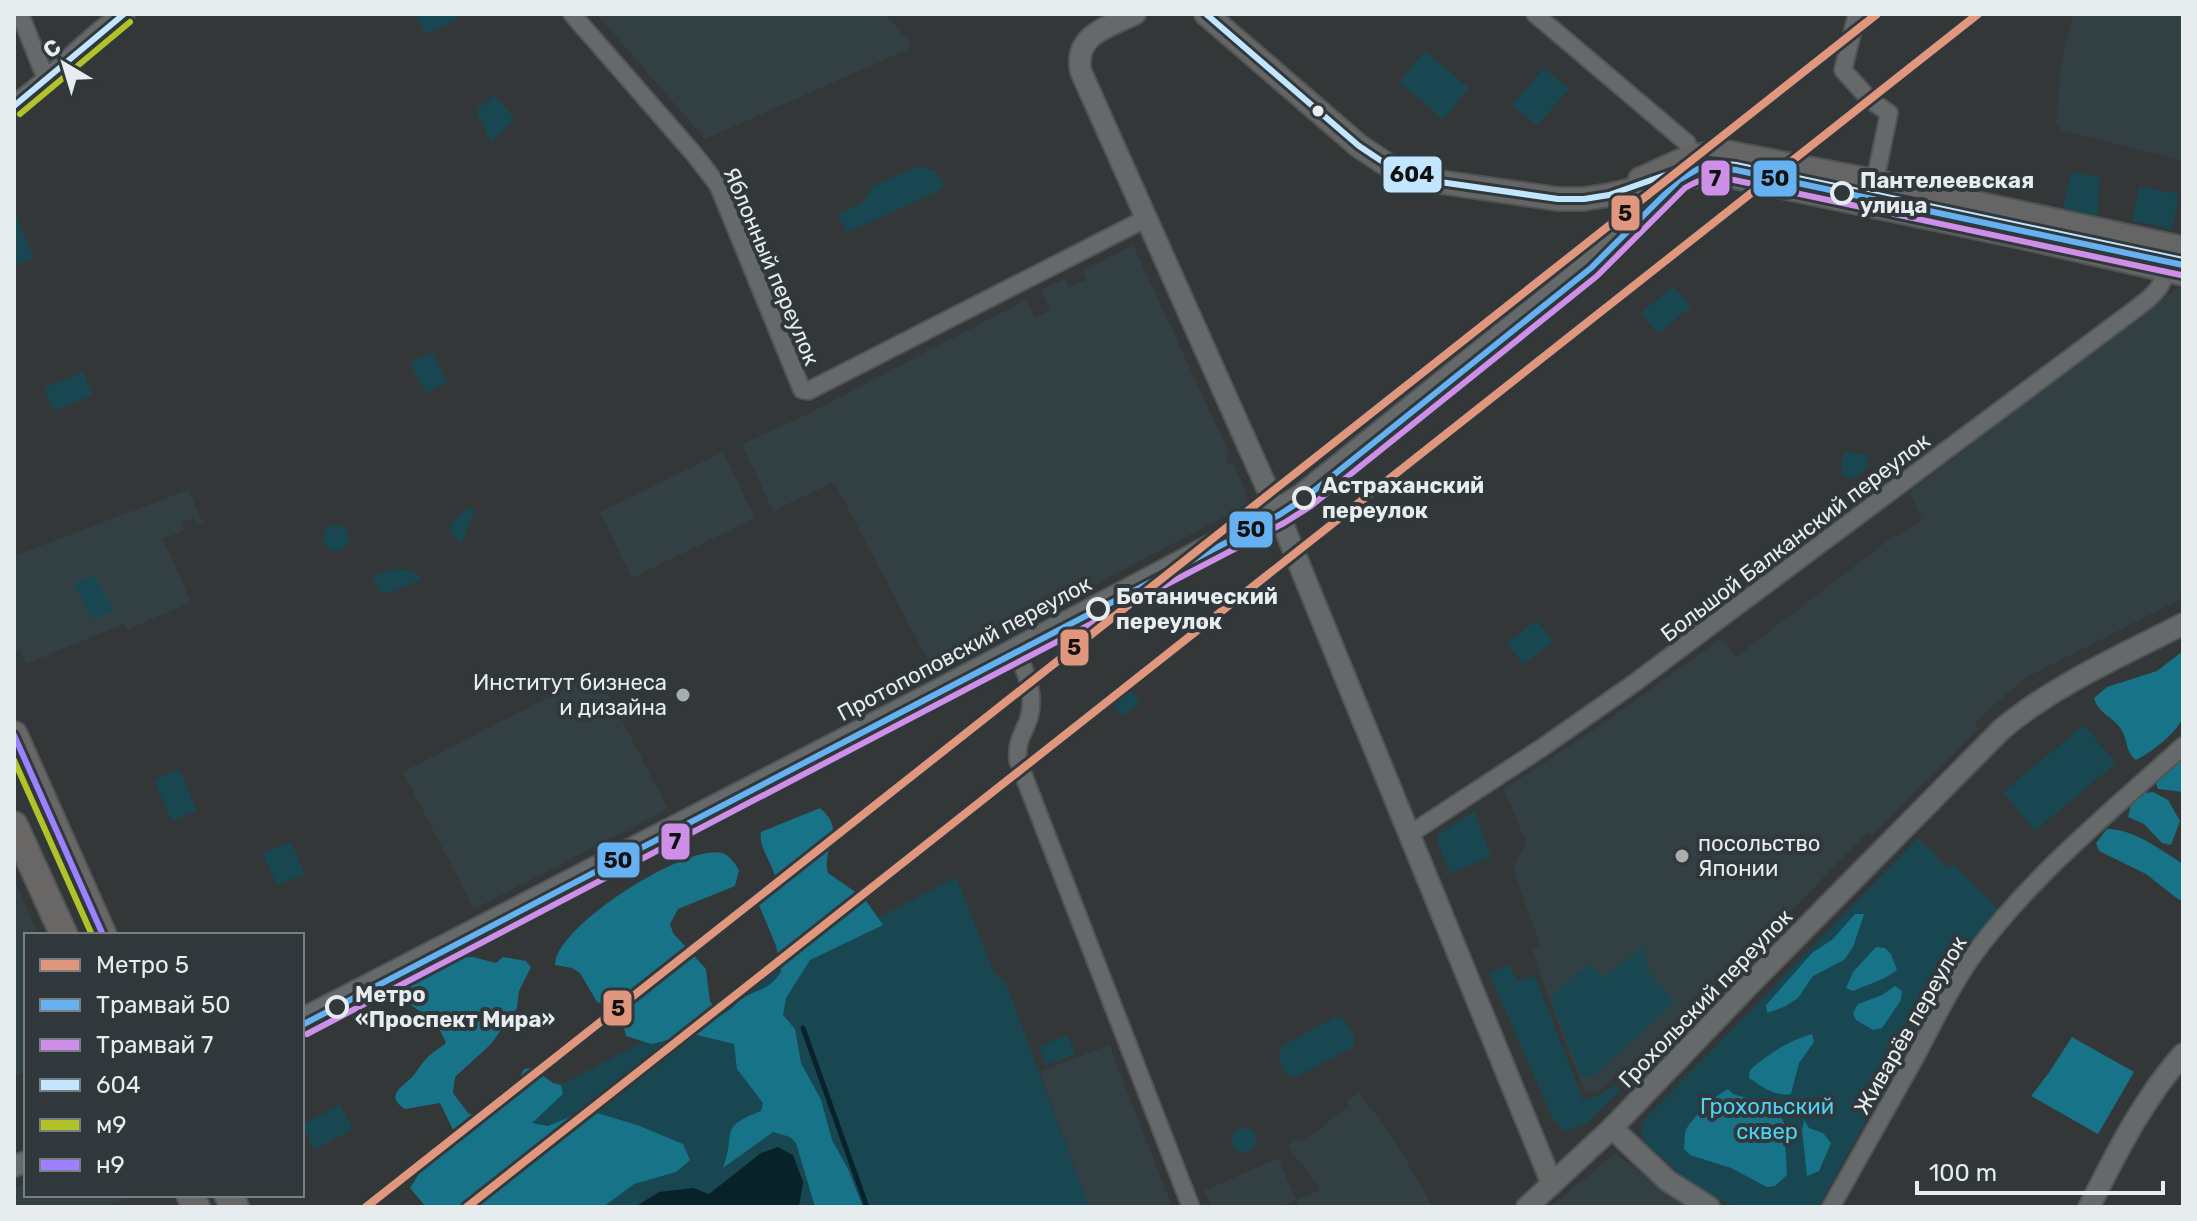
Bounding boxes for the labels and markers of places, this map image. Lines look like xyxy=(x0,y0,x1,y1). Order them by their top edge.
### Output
unlabelled marker xyxy=(1310,103,1326,119)
place label: Пантелеевская улица xyxy=(1860,167,2034,219)
marker: Пантелеевская улица xyxy=(1831,182,1853,204)
place label: Астраханский переулок xyxy=(1322,472,1484,524)
marker: Астраханский переулок xyxy=(1293,487,1315,509)
place label: Ботанический переулок xyxy=(1116,583,1278,635)
marker: Ботанический переулок xyxy=(1087,598,1109,620)
place label: Институт бизнеса и дизайна xyxy=(473,669,667,721)
marker: Институт бизнеса и дизайна xyxy=(674,686,692,704)
place label: посольство Японии xyxy=(1698,830,1820,882)
marker: посольство Японии xyxy=(1673,847,1691,865)
place label: Метро «Проспект Мира» xyxy=(355,981,555,1033)
marker: Метро «Проспект Мира» xyxy=(326,996,348,1018)

